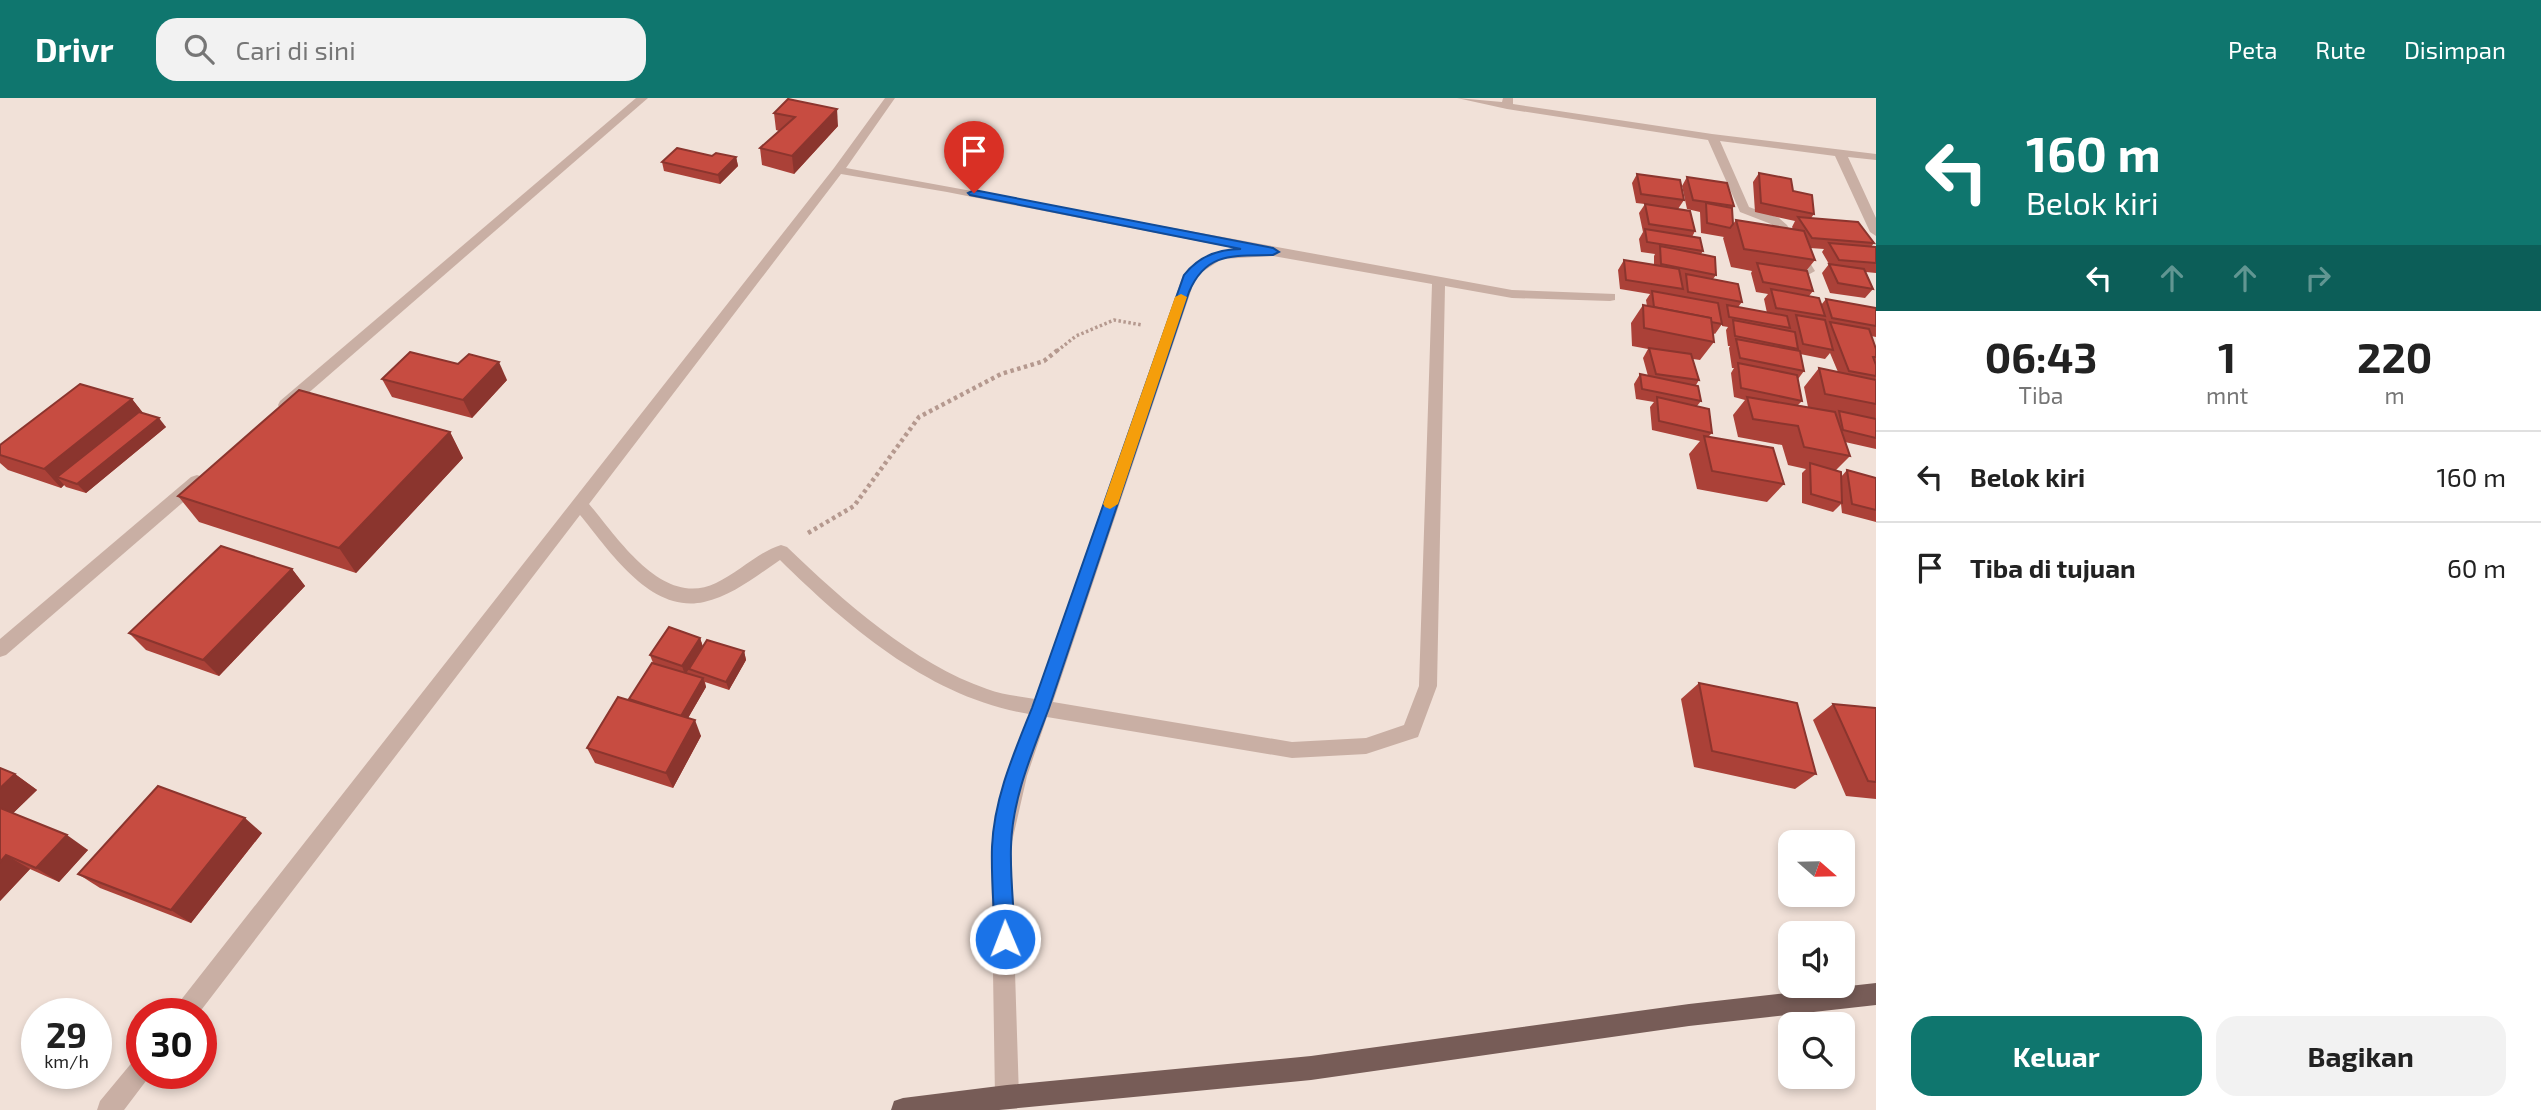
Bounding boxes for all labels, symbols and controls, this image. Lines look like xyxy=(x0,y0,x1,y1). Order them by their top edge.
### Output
search box xyxy=(156,18,646,81)
text: Drivr xyxy=(35,29,114,69)
icon: search xyxy=(180,30,218,68)
text: Cari di sini xyxy=(236,34,356,65)
text: Peta xyxy=(2228,35,2277,64)
text: Rute xyxy=(2315,35,2366,64)
text: Disimpan xyxy=(2404,35,2506,64)
pin xyxy=(944,121,1004,193)
text: 160 m xyxy=(2026,123,2161,182)
icon: left xyxy=(1911,126,2002,217)
icon: arrive xyxy=(955,132,993,170)
text: Belok kiri xyxy=(2026,183,2159,221)
icon: left xyxy=(2080,259,2118,297)
icon: ahead xyxy=(2153,259,2191,297)
icon: ahead xyxy=(2226,259,2264,297)
icon: right xyxy=(2299,259,2337,297)
text: 06:43 xyxy=(1985,331,2097,381)
text: 1 xyxy=(2218,331,2236,381)
text: 220 xyxy=(2357,331,2432,381)
text: Tiba xyxy=(2019,381,2063,409)
text: mnt xyxy=(2206,381,2248,409)
text: m xyxy=(2385,381,2405,409)
icon: left xyxy=(1911,458,1949,496)
text: Belok kiri xyxy=(1970,461,2085,492)
text: 160 m xyxy=(2437,461,2506,492)
icon: arrive xyxy=(1911,549,1949,587)
text: Tiba di tujuan xyxy=(1970,552,2136,583)
text: 60 m xyxy=(2447,552,2506,583)
north arrow xyxy=(1778,830,1855,906)
map controls xyxy=(1778,830,1855,1089)
position arrow xyxy=(968,902,1042,976)
button: sound xyxy=(1778,921,1855,998)
speed limit sign: 30 xyxy=(126,998,217,1089)
button: search xyxy=(1778,1012,1855,1089)
text: 29 xyxy=(46,1013,87,1055)
button: Keluar xyxy=(1911,1016,2202,1096)
button: Bagikan xyxy=(2216,1016,2506,1096)
text: km/h xyxy=(44,1050,89,1072)

